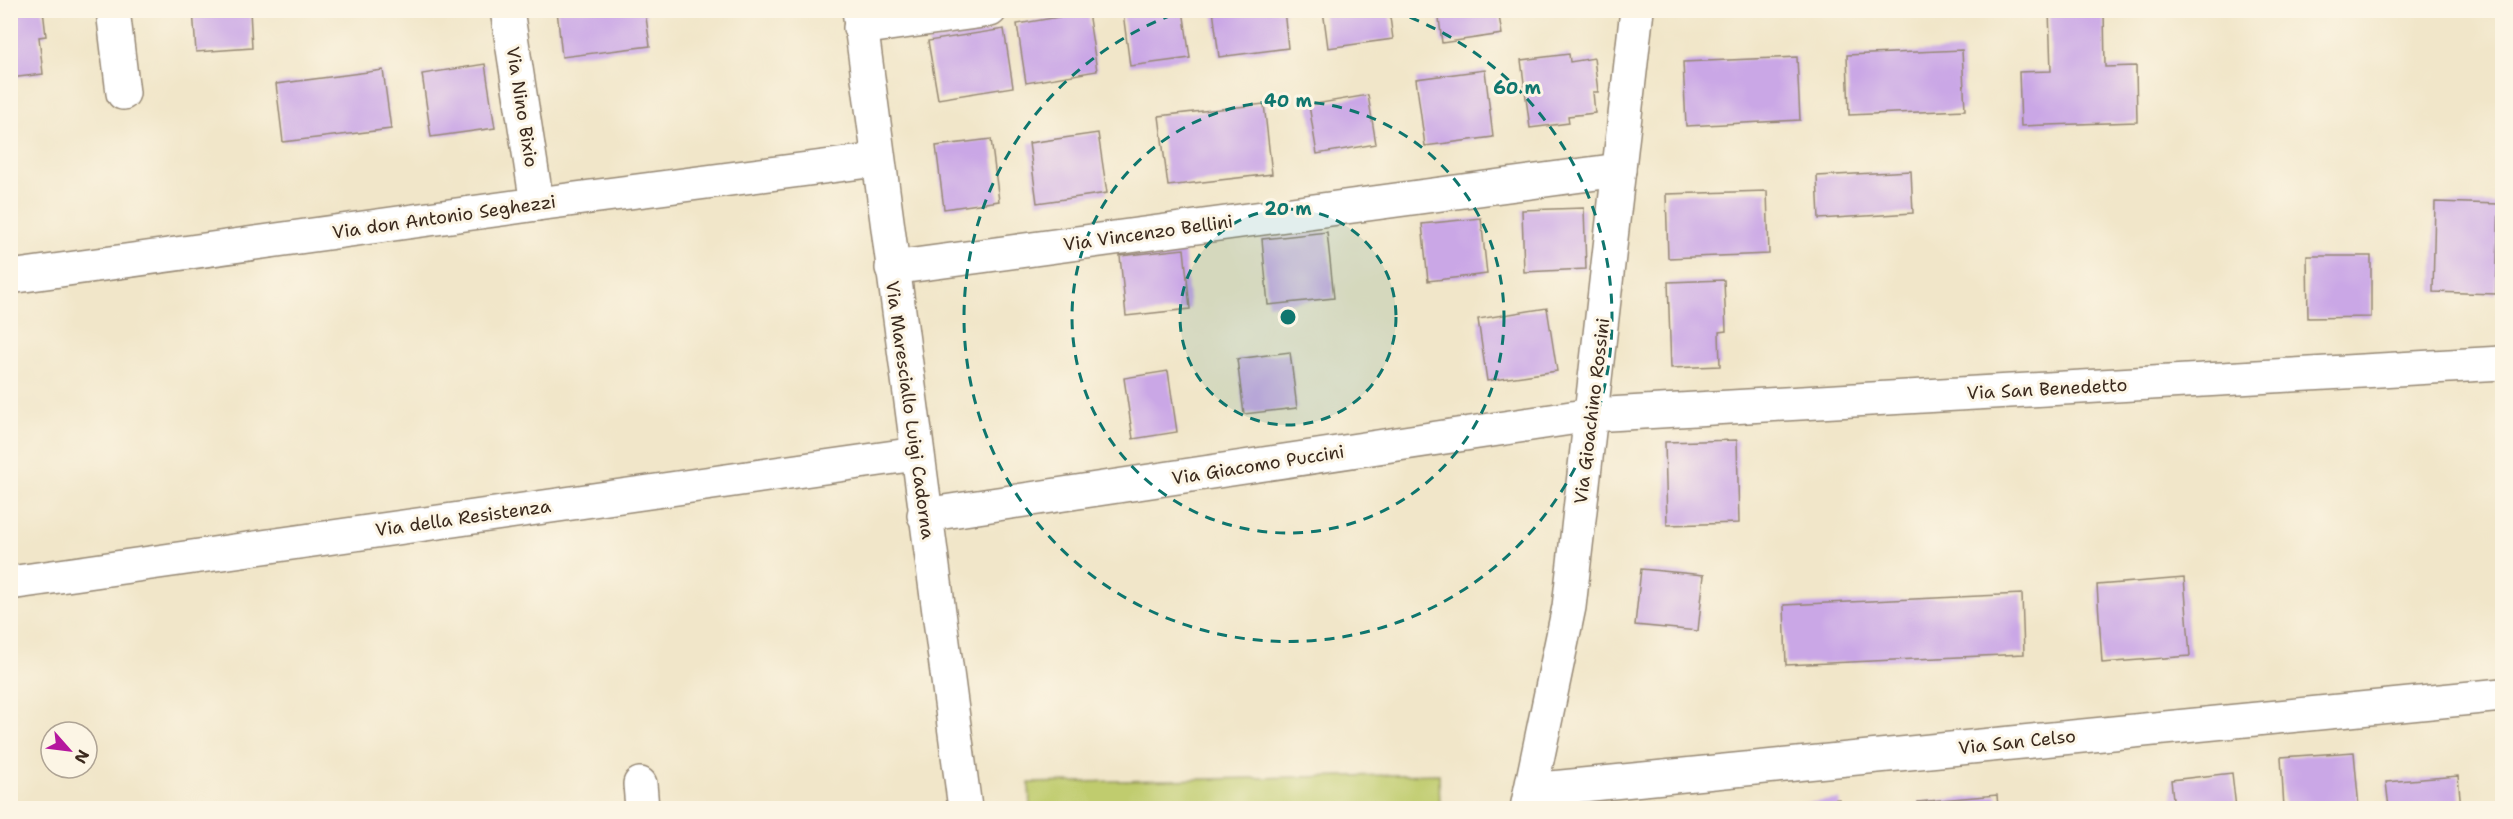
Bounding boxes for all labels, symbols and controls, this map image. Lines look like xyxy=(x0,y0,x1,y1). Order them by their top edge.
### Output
street label: Via Nino Bixio xyxy=(501,45,543,169)
text: 60 m xyxy=(1493,76,1541,100)
text: 40 m xyxy=(1264,89,1312,113)
street label: Via don Antonio Seghezzi xyxy=(331,189,557,245)
text: 20 m xyxy=(1264,197,1312,221)
street label: Via Vincenzo Bellini xyxy=(1062,209,1234,257)
street label: Via Maresciallo Luigi Cadorna xyxy=(880,279,940,541)
centre of rings xyxy=(1278,307,1298,327)
street label: Via Gioachino Rossini xyxy=(1569,316,1615,506)
street label: Via San Benedetto xyxy=(1966,373,2128,405)
street label: Via Giacomo Puccini xyxy=(1170,440,1346,490)
street label: Via della Resistenza xyxy=(374,494,552,542)
north arrow xyxy=(39,720,99,780)
street label: Via San Celso xyxy=(1957,724,2077,760)
text: N xyxy=(70,746,94,767)

